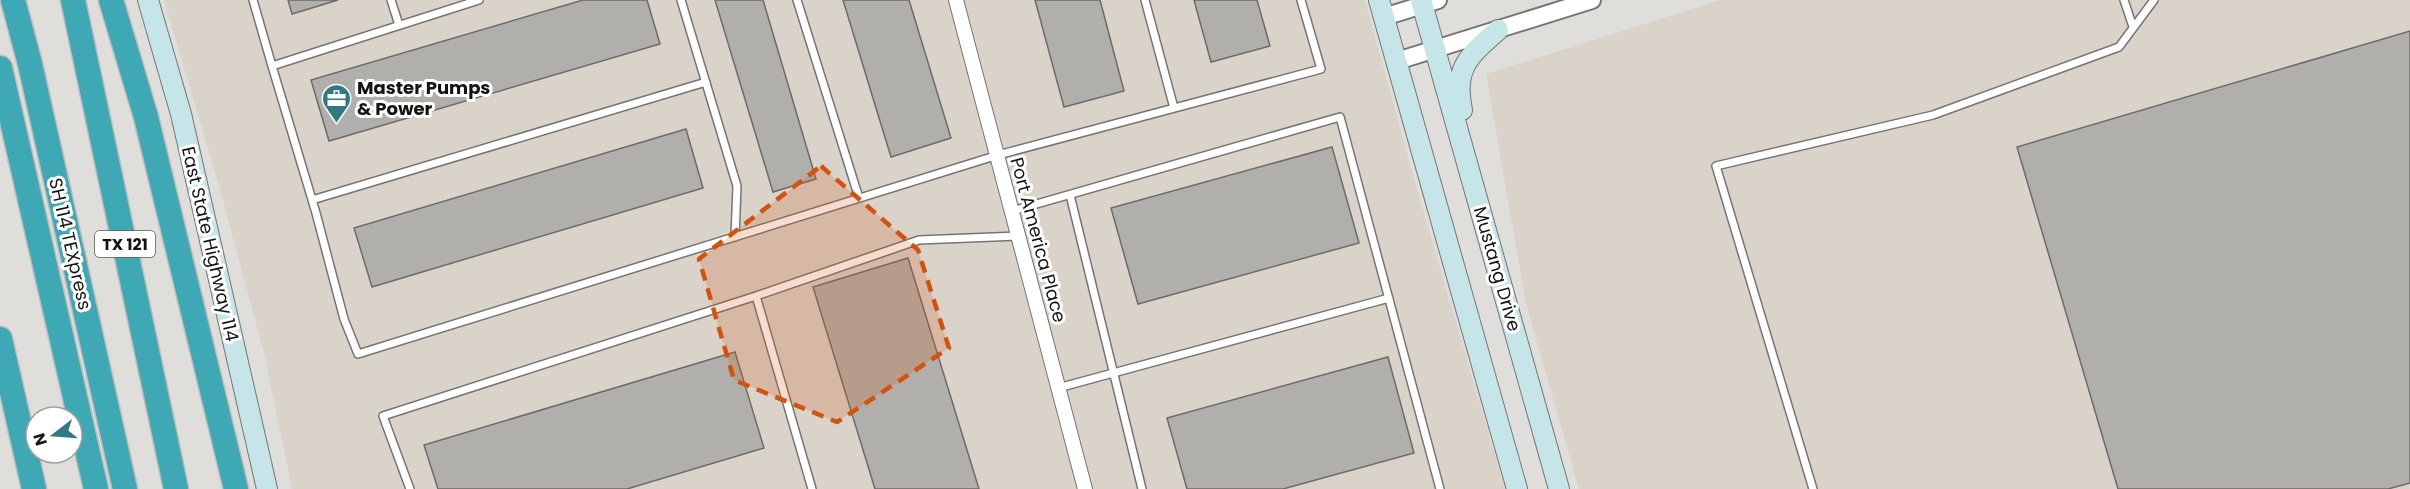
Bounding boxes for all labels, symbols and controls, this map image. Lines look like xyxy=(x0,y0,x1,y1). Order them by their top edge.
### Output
place label: Master Pumps & Power xyxy=(357,75,490,121)
office icon: Master Pumps & Power xyxy=(320,82,352,124)
street label: East State Highway 114 xyxy=(176,144,245,344)
street label: Port America Place xyxy=(1004,155,1073,325)
street label: SH 114 TEXpress xyxy=(43,176,98,312)
street label: Mustang Drive xyxy=(1468,204,1527,334)
road number: TX 121 xyxy=(95,231,155,257)
north arrow xyxy=(24,405,84,465)
text: N xyxy=(27,430,53,448)

